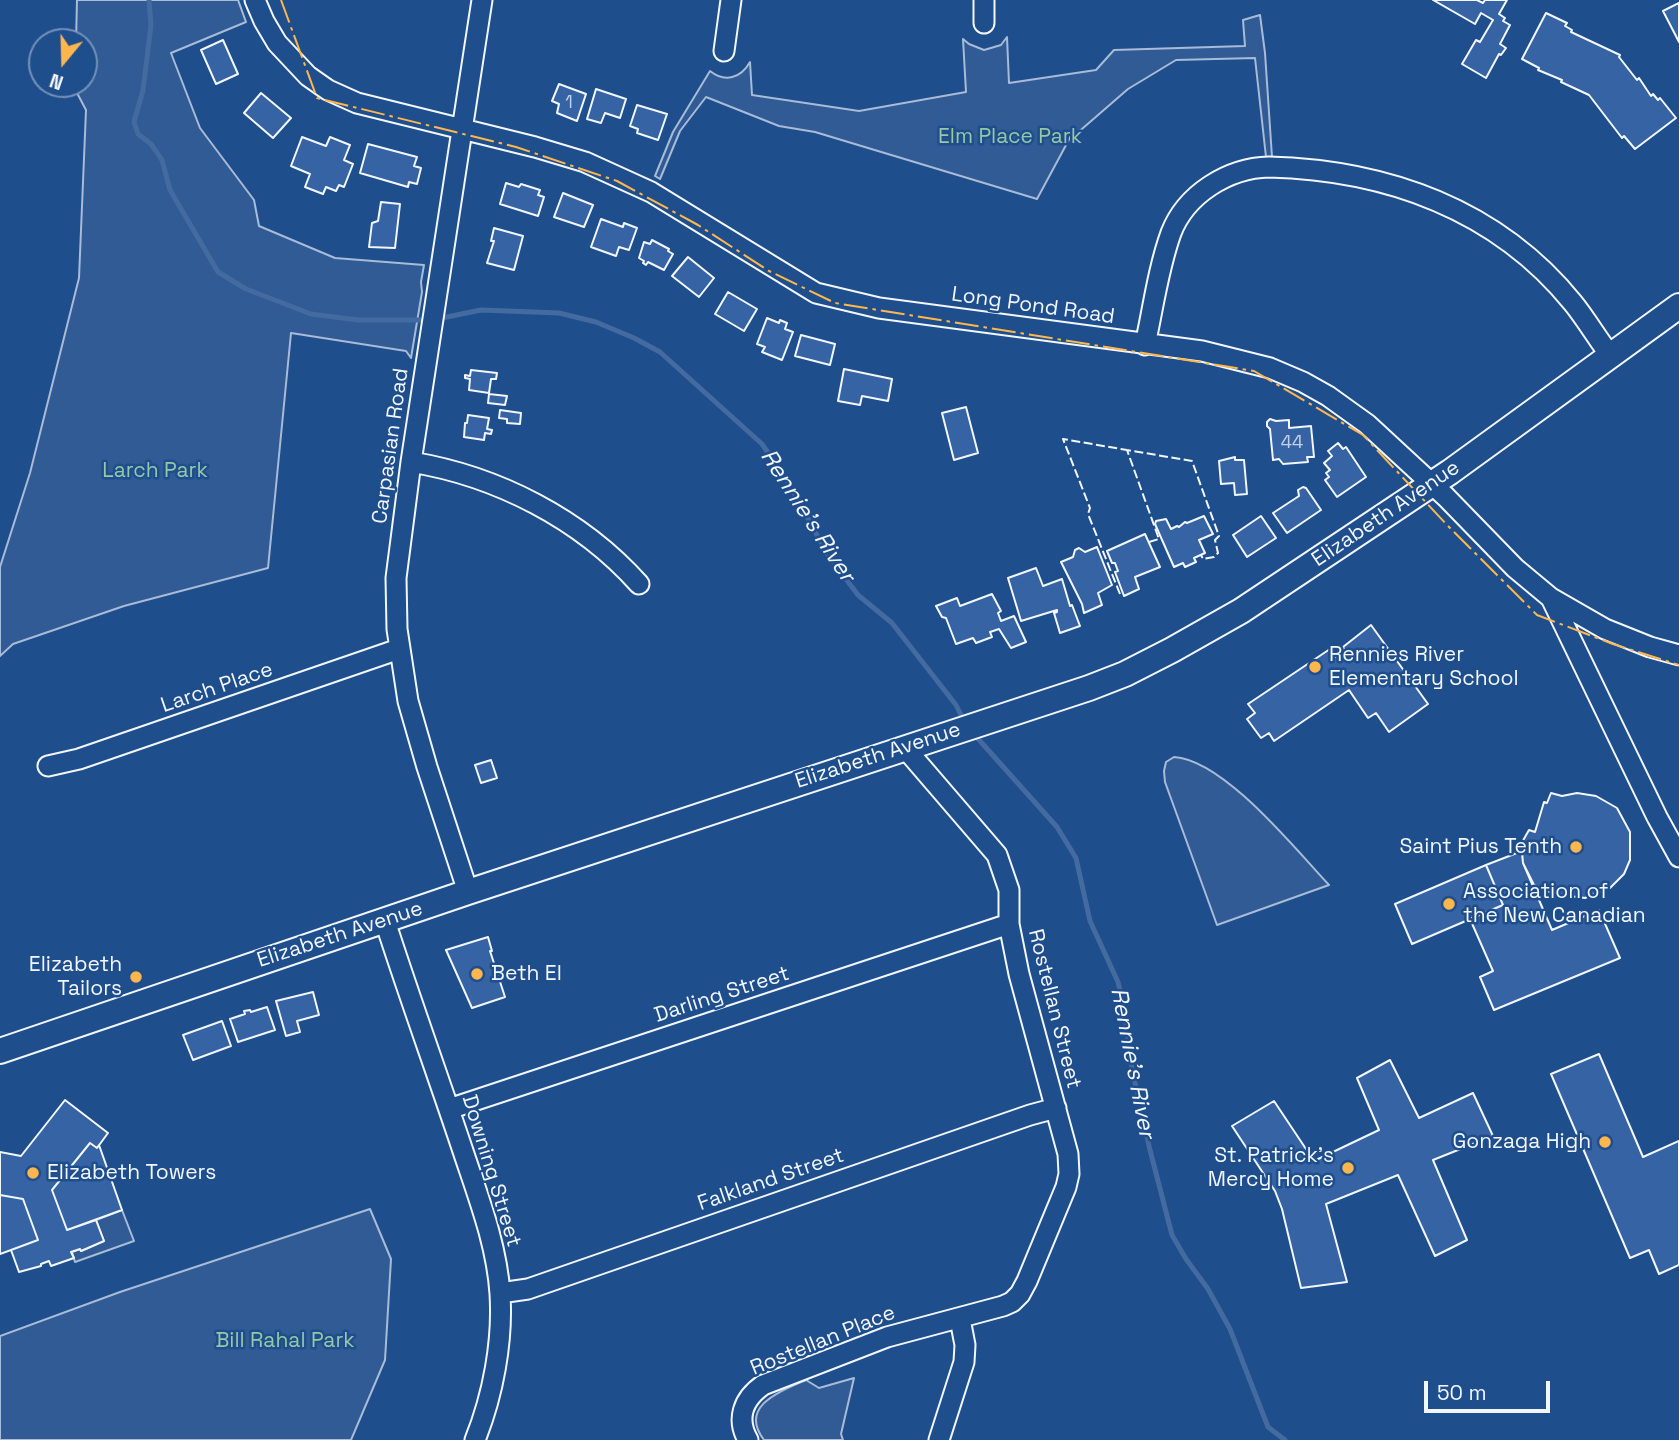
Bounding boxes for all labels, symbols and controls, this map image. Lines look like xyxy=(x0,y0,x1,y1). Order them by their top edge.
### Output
north arrow xyxy=(28,28,98,98)
text: N xyxy=(47,68,67,95)
house number: 1 xyxy=(565,92,573,114)
park label: Elm Place Park xyxy=(938,124,1082,150)
street label: Long Pond Road xyxy=(950,282,1116,330)
street label: Carpasian Road xyxy=(368,366,414,526)
house number: 44 xyxy=(1281,432,1303,454)
water label: Rennie's River xyxy=(754,444,860,588)
street label: Elizabeth Avenue xyxy=(1307,455,1465,573)
park label: Larch Park xyxy=(102,458,208,484)
place label: Rennies River Elementary School xyxy=(1329,642,1519,692)
street label: Larch Place xyxy=(158,657,276,719)
marker: Rennies River Elementary School xyxy=(1307,659,1323,675)
street label: Elizabeth Avenue xyxy=(792,717,964,795)
place label: Saint Pius Tenth xyxy=(1399,834,1562,860)
marker: Saint Pius Tenth xyxy=(1568,839,1584,855)
place label: Association of the New Canadian xyxy=(1463,879,1646,929)
street label: Elizabeth Avenue xyxy=(254,896,426,974)
marker: Association of the New Canadian xyxy=(1441,896,1457,912)
street label: Rostellan Street xyxy=(1022,927,1086,1091)
place label: Elizabeth Tailors xyxy=(29,952,122,1002)
place label: Beth El xyxy=(491,961,562,987)
street label: Darling Street xyxy=(651,961,793,1029)
marker: Beth El xyxy=(469,966,485,982)
marker: Elizabeth Tailors xyxy=(128,969,144,985)
water label: Rennie's River xyxy=(1104,985,1160,1141)
street label: Downing Street xyxy=(456,1092,526,1250)
place label: Gonzaga High xyxy=(1452,1129,1591,1155)
marker: Gonzaga High xyxy=(1597,1134,1613,1150)
street label: Falkland Street xyxy=(695,1143,847,1217)
place label: St. Patrick's Mercy Home xyxy=(1208,1143,1334,1193)
place label: Elizabeth Towers xyxy=(47,1160,216,1186)
marker: St. Patrick's Mercy Home xyxy=(1340,1160,1356,1176)
marker: Elizabeth Towers xyxy=(25,1165,41,1181)
street label: Rostellan Place xyxy=(747,1300,899,1382)
park label: Bill Rahal Park xyxy=(215,1328,355,1354)
scale bar xyxy=(1427,1366,1553,1410)
text: 50 m xyxy=(1437,1379,1487,1406)

